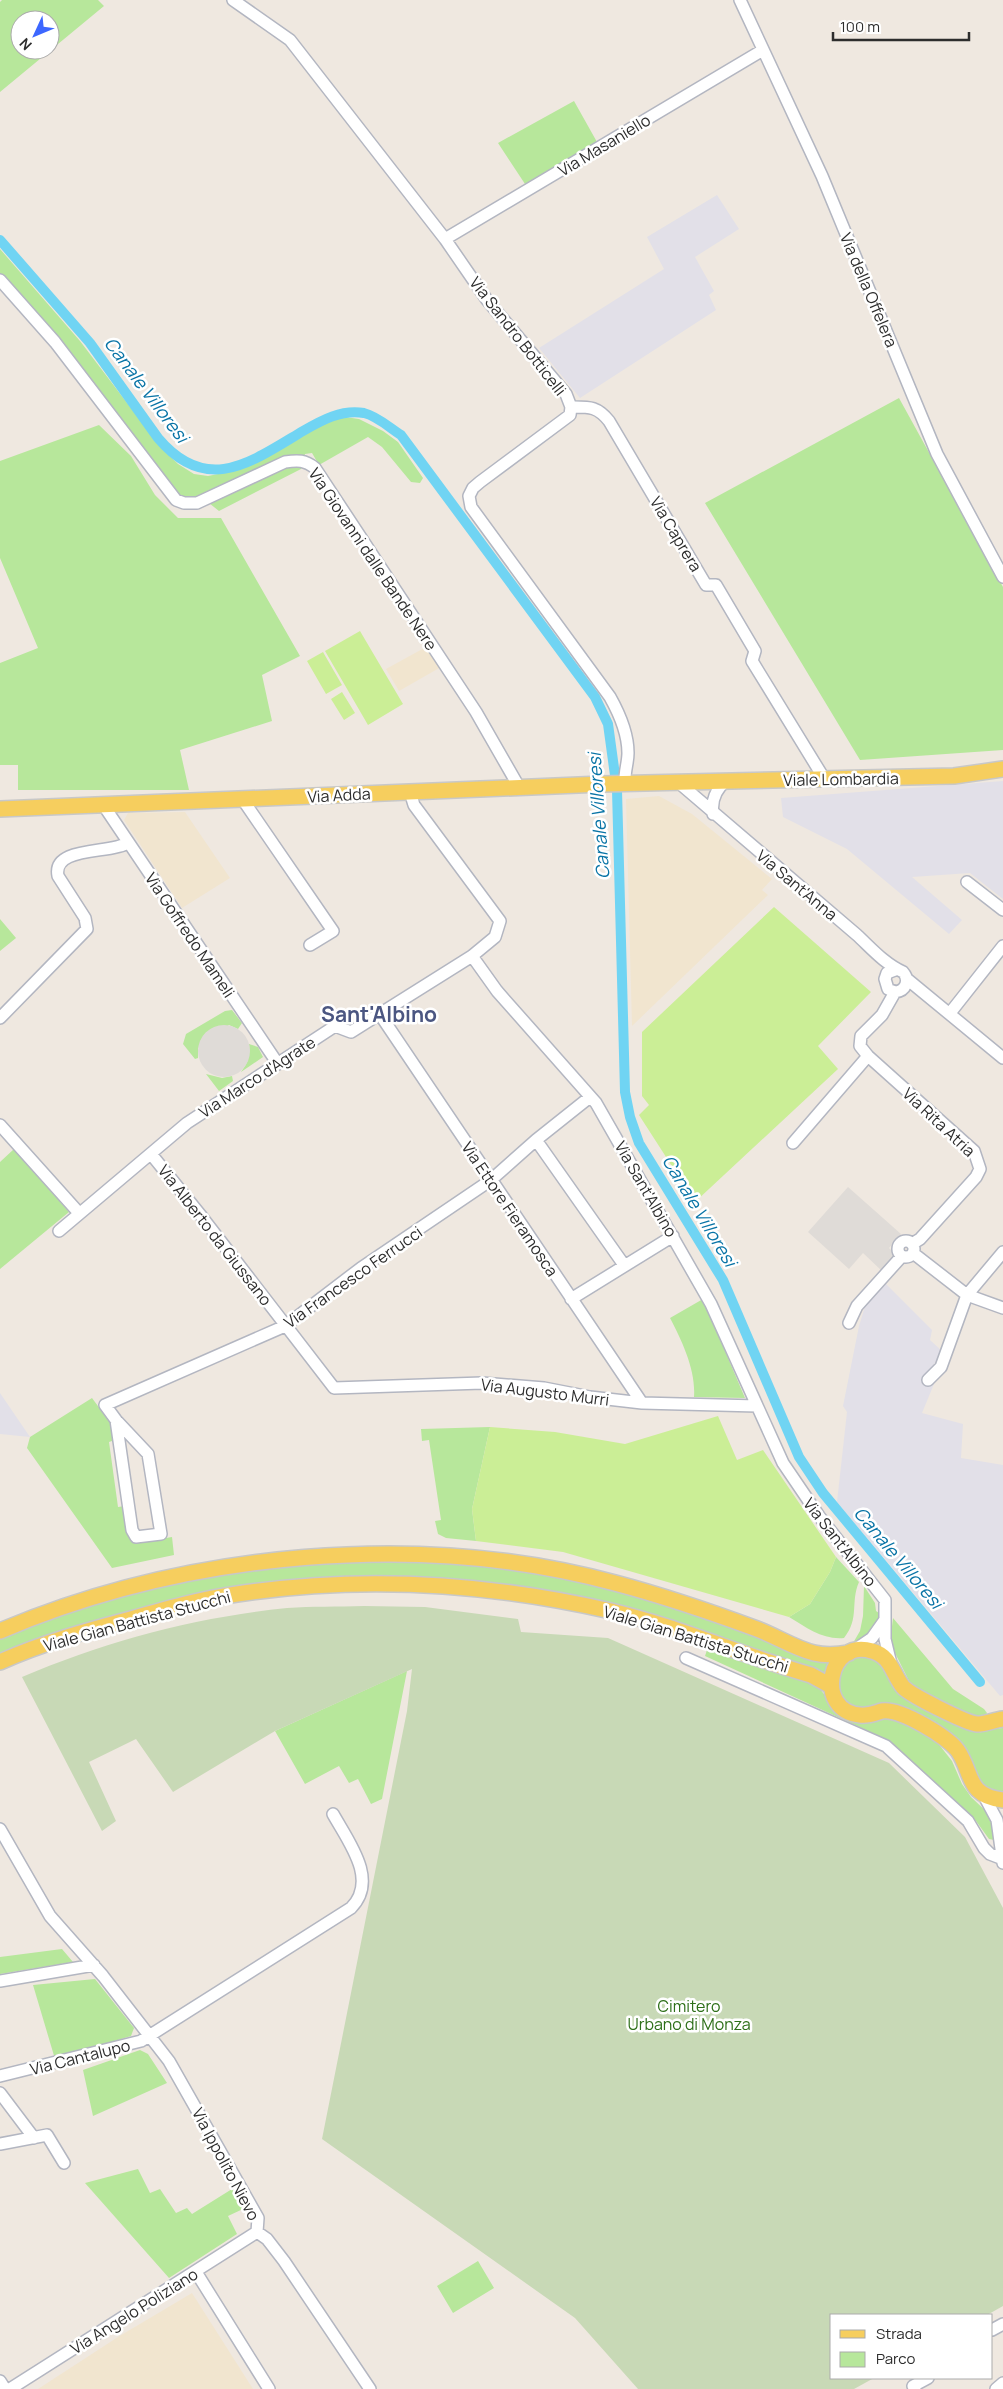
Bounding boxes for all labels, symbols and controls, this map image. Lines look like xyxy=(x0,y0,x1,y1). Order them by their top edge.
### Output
north arrow xyxy=(10,10,60,60)
scale bar xyxy=(833,10,969,42)
text: 100 m xyxy=(840,16,880,37)
text: N xyxy=(15,34,36,55)
street label: Via Masaniello xyxy=(554,109,654,181)
street label: Via della Offelera xyxy=(835,229,903,351)
street label: Via Sandro Botticelli xyxy=(465,272,571,400)
water label: Canale Villoresi xyxy=(99,332,196,449)
street label: Via Giovanni dalle Bande Nere xyxy=(304,463,442,655)
street label: Via Caprera xyxy=(645,492,707,576)
water label: Canale Villoresi xyxy=(581,750,614,880)
street label: Viale Lombardia xyxy=(783,767,899,791)
street label: Via Adda xyxy=(307,782,371,808)
street label: Via Sant'Anna xyxy=(752,845,842,925)
street label: Via Goffredo Mameli xyxy=(140,868,240,1002)
district label: Sant'Albino xyxy=(321,1000,437,1028)
street label: Via Marco d'Agrate xyxy=(195,1031,319,1123)
street label: Via Rita Atria xyxy=(898,1083,980,1161)
street label: Via Ettore Fieramosca xyxy=(457,1137,563,1281)
street label: Via Sant'Albino xyxy=(610,1137,682,1241)
water label: Canale Villoresi xyxy=(657,1150,744,1273)
street label: Via Alberto da Giussano xyxy=(153,1160,277,1310)
street label: Via Francesco Ferrucci xyxy=(280,1221,426,1333)
street label: Via Augusto Murri xyxy=(480,1373,610,1411)
street label: Via Sant'Albino xyxy=(798,1493,882,1591)
water label: Canale Villoresi xyxy=(849,1501,950,1616)
street label: Viale Gian Battista Stucchi xyxy=(41,1585,233,1657)
street label: Viale Gian Battista Stucchi xyxy=(601,1600,791,1678)
park label: Cimitero Urbano di Monza xyxy=(627,1995,751,2035)
street label: Via Cantalupo xyxy=(28,2034,132,2080)
street label: Via Ippolito Nievo xyxy=(187,2104,265,2224)
street label: Via Angelo Poliziano xyxy=(66,2263,202,2359)
legend xyxy=(830,2314,993,2379)
text: Strada xyxy=(876,2323,922,2344)
text: Parco xyxy=(876,2348,915,2369)

